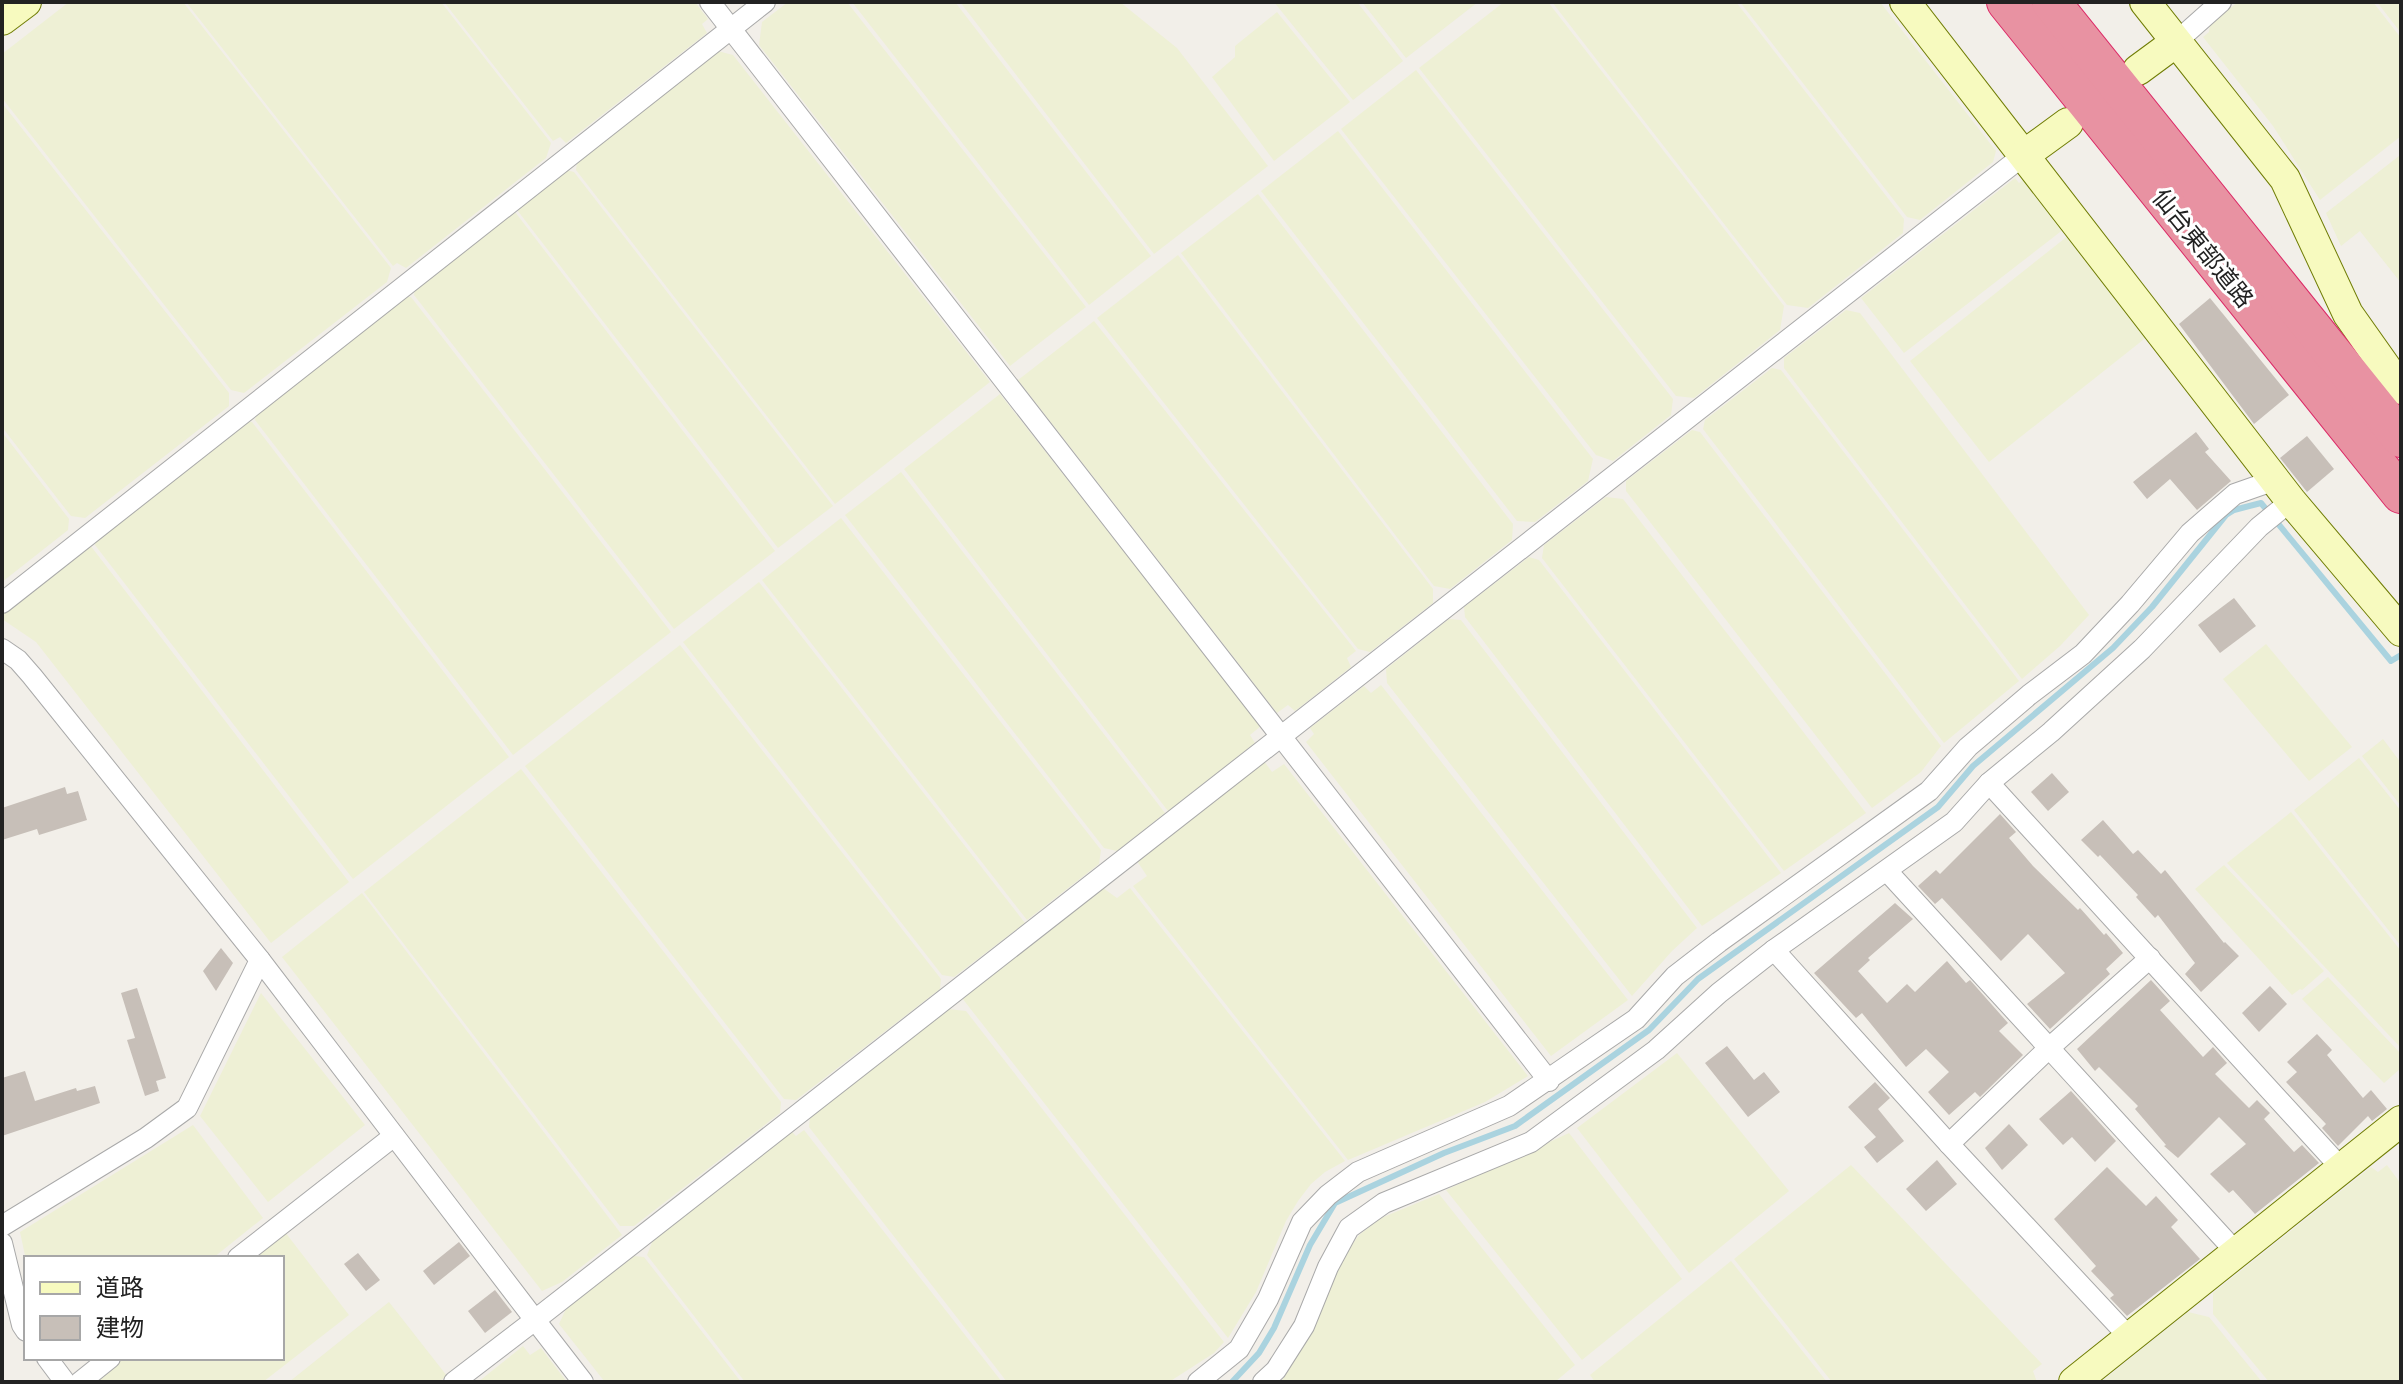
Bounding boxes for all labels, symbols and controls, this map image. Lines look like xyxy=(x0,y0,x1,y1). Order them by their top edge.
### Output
street label: 仙台東部道路 xyxy=(2146,183,2260,313)
legend xyxy=(24,1256,284,1360)
text: 道路 xyxy=(96,1273,144,1302)
text: 建物 xyxy=(96,1313,144,1342)

